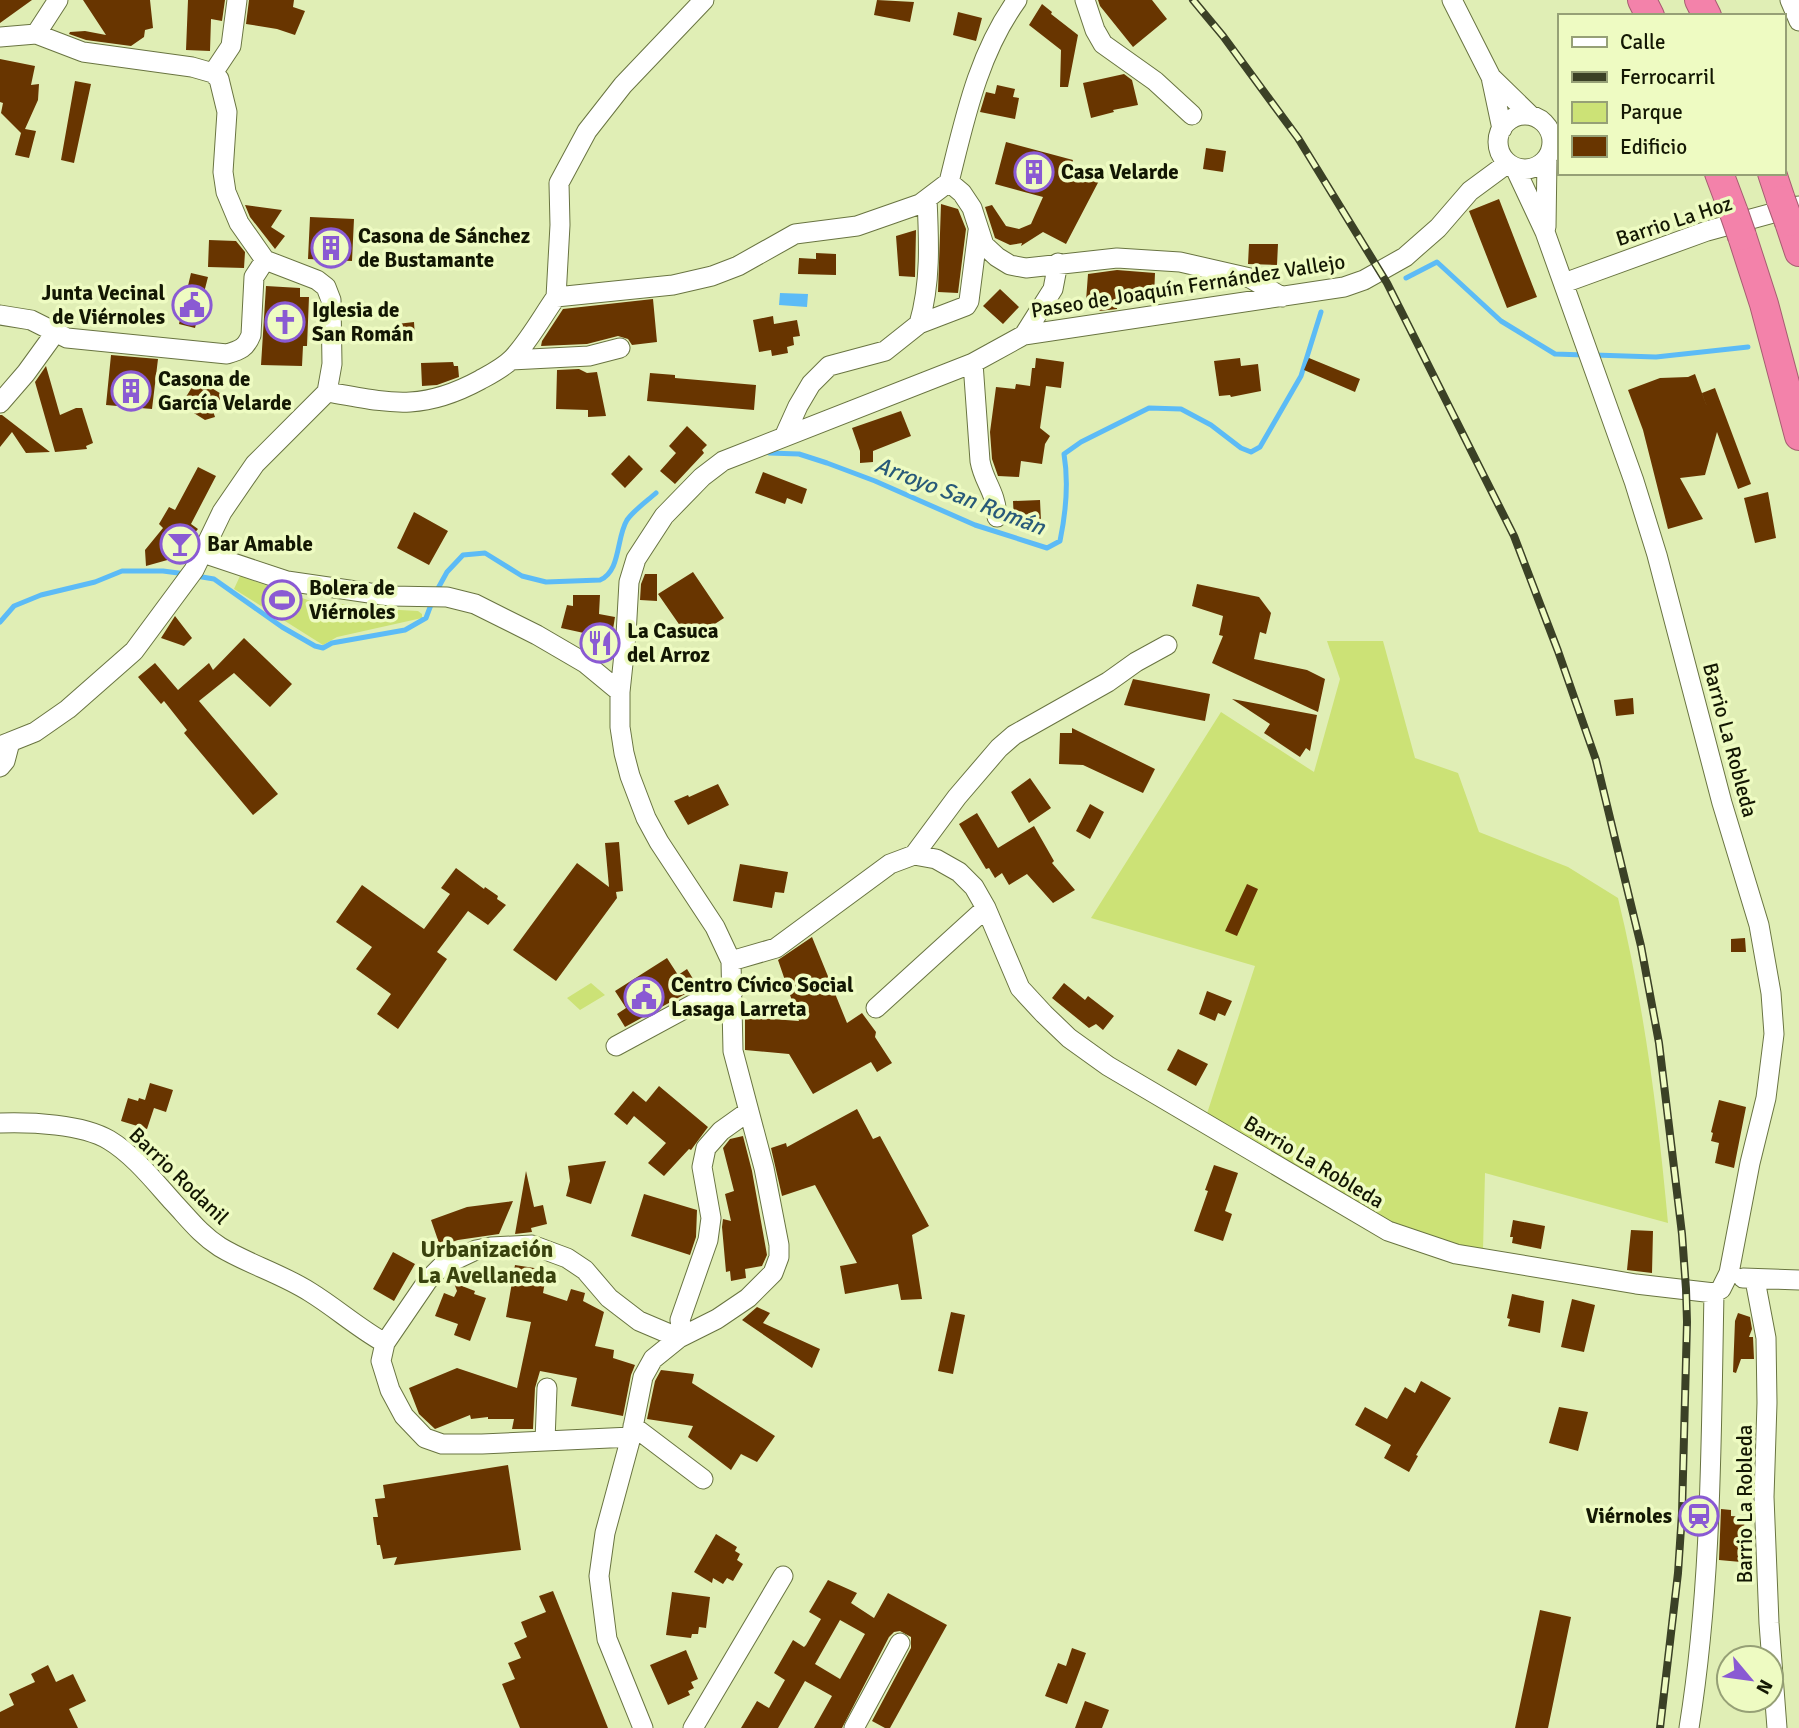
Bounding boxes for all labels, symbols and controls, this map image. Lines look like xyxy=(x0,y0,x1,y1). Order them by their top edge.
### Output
legend xyxy=(1558,14,1785,175)
text: Calle xyxy=(1620,29,1666,55)
text: Ferrocarril xyxy=(1620,64,1715,90)
text: Parque xyxy=(1620,99,1683,125)
text: Edificio xyxy=(1620,134,1687,160)
building icon: Casa Velarde xyxy=(1013,151,1055,193)
place label: Casa Velarde xyxy=(1061,159,1179,185)
street label: Barrio La Hoz xyxy=(1613,190,1735,252)
place label: Casona de Sánchez de Bustamante xyxy=(358,223,530,273)
building icon: Casona de Sánchez de Bustamante xyxy=(310,227,352,269)
street label: Paseo de Joaquín Fernández Vallejo xyxy=(1029,248,1347,324)
place label: Junta Vecinal de Viérnoles xyxy=(41,280,165,330)
public building icon: Junta Vecinal de Viérnoles xyxy=(171,284,213,326)
place label: Iglesia de San Román xyxy=(312,297,413,347)
church icon: Iglesia de San Román xyxy=(264,301,306,343)
place label: Casona de García Velarde xyxy=(158,366,292,416)
building icon: Casona de García Velarde xyxy=(110,370,152,412)
water label: Arroyo San Román xyxy=(871,450,1050,542)
bar icon: Bar Amable xyxy=(159,523,201,565)
place label: Bar Amable xyxy=(207,531,313,557)
place label: Bolera de Viérnoles xyxy=(309,575,395,625)
sports icon: Bolera de Viérnoles xyxy=(261,579,303,621)
place label: La Casuca del Arroz xyxy=(627,618,719,668)
restaurant icon: La Casuca del Arroz xyxy=(579,622,621,664)
street label: Barrio La Robleda xyxy=(1697,660,1763,820)
place label: Centro Cívico Social Lasaga Larreta xyxy=(671,972,854,1022)
public building icon: Centro Cívico Social Lasaga Larreta xyxy=(623,976,665,1018)
street label: Barrio La Robleda xyxy=(1239,1110,1389,1214)
street label: Barrio Rodanil xyxy=(124,1122,234,1230)
district label: Urbanización La Avellaneda xyxy=(417,1235,557,1290)
street label: Barrio La Robleda xyxy=(1732,1425,1758,1584)
station icon: Viérnoles xyxy=(1678,1495,1720,1537)
place label: Viérnoles xyxy=(1586,1503,1672,1529)
north arrow xyxy=(1715,1644,1785,1714)
text: N xyxy=(1750,1675,1778,1698)

